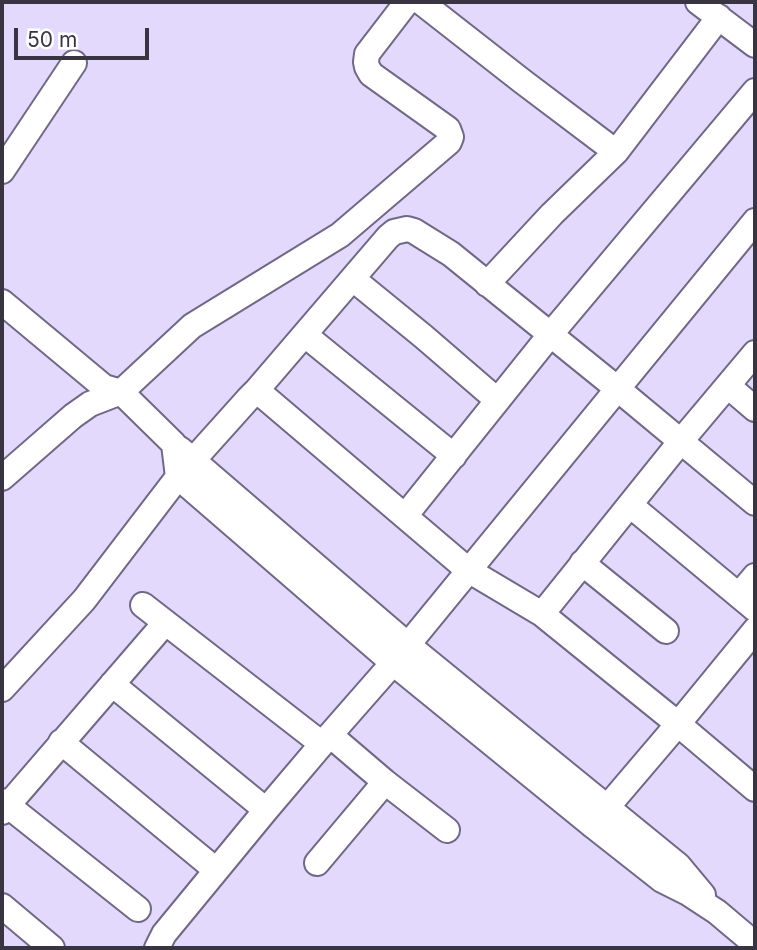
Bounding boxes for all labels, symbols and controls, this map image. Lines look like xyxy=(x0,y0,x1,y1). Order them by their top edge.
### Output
scale bar xyxy=(18,14,152,58)
text: 50 m xyxy=(27,27,77,52)

